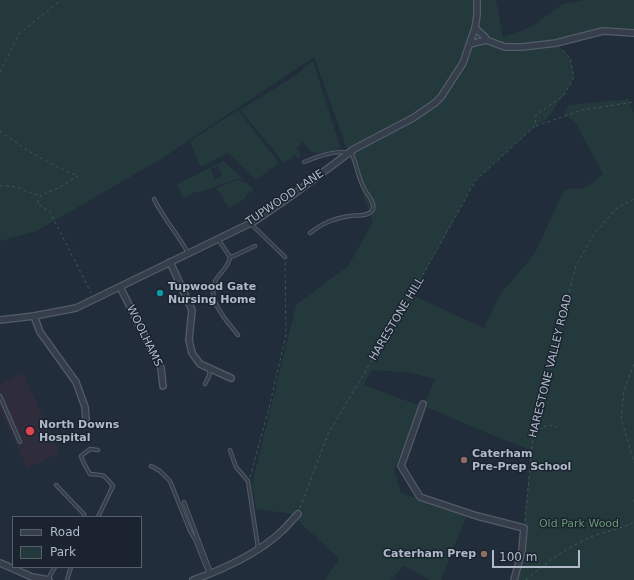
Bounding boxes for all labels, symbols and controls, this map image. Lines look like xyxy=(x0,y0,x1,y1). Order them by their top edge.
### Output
street label: TUPWOOD LANE xyxy=(244,167,326,229)
street label: HARESTONE HILL xyxy=(367,275,427,363)
place label: Tupwood Gate Nursing Home xyxy=(168,280,256,306)
marker: Tupwood Gate Nursing Home xyxy=(155,288,165,298)
street label: HARESTONE VALLEY ROAD xyxy=(527,293,575,439)
street label: WOOLHAMS xyxy=(123,303,165,369)
place label: North Downs Hospital xyxy=(39,418,119,444)
marker: North Downs Hospital xyxy=(24,425,36,437)
place label: Caterham Pre-Prep School xyxy=(472,447,571,473)
marker: Caterham Pre-Prep School xyxy=(459,455,469,465)
legend xyxy=(12,516,142,568)
park label: Old Park Wood xyxy=(539,517,619,531)
text: Road xyxy=(50,525,80,539)
scale bar xyxy=(494,542,582,568)
text: Park xyxy=(50,545,76,559)
place label: Caterham Prep xyxy=(383,547,476,561)
marker: Caterham Prep xyxy=(479,549,489,559)
text: 100 m xyxy=(499,550,537,564)

